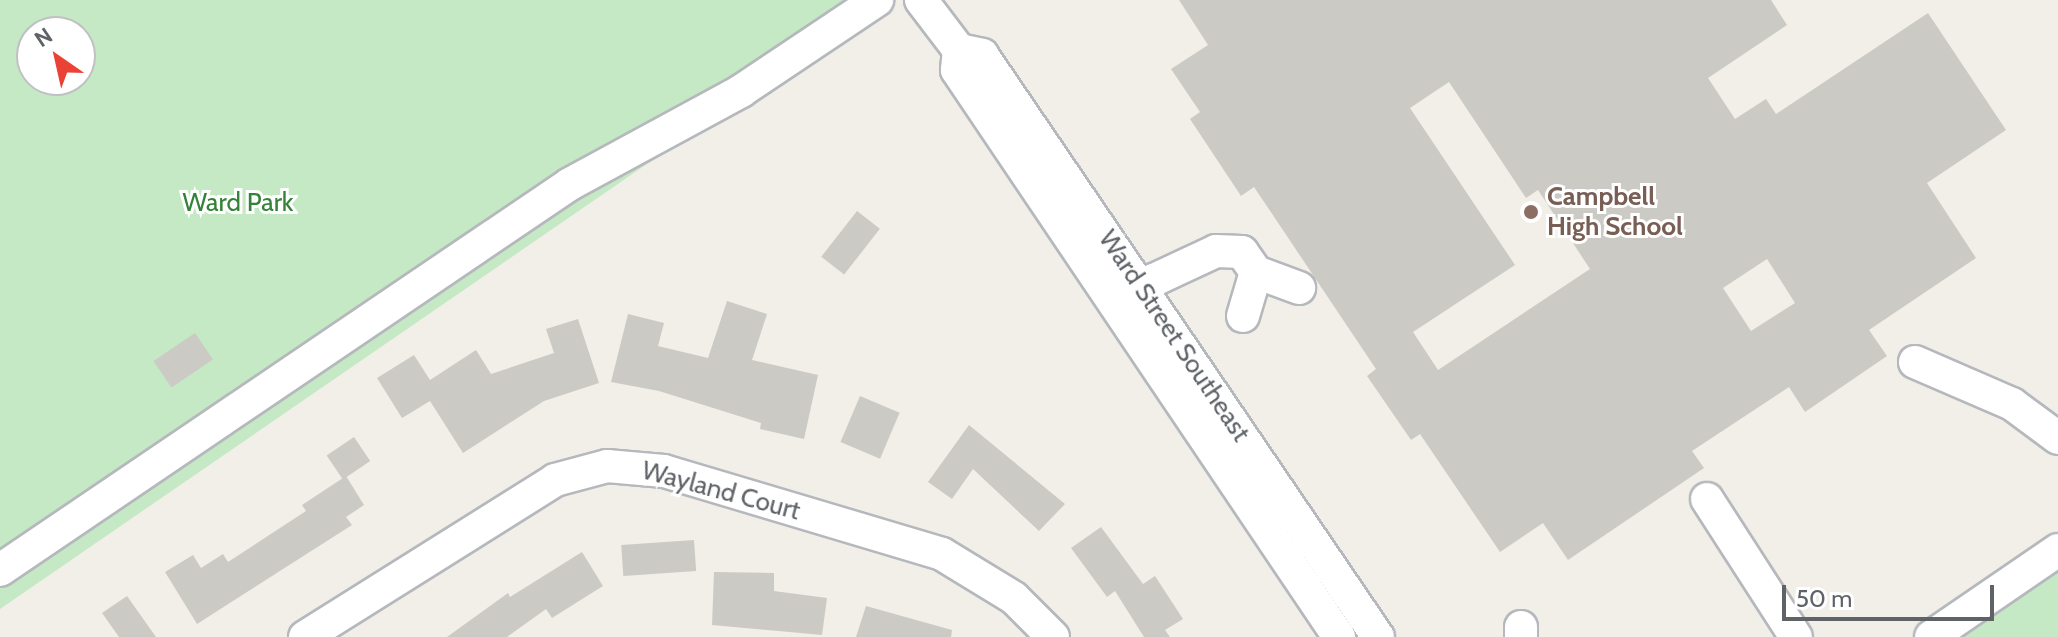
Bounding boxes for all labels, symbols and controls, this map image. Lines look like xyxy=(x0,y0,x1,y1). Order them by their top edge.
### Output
north arrow xyxy=(16,16,96,96)
text: N xyxy=(29,22,57,53)
place label: Campbell High School xyxy=(1547,181,1683,242)
park label: Ward Park xyxy=(182,187,294,219)
marker: Campbell High School xyxy=(1522,203,1540,221)
street label: Ward Street Southeast xyxy=(1092,224,1256,448)
street label: Wayland Court xyxy=(638,455,804,527)
scale bar xyxy=(1786,569,1998,619)
text: 50 m xyxy=(1796,584,1852,613)

